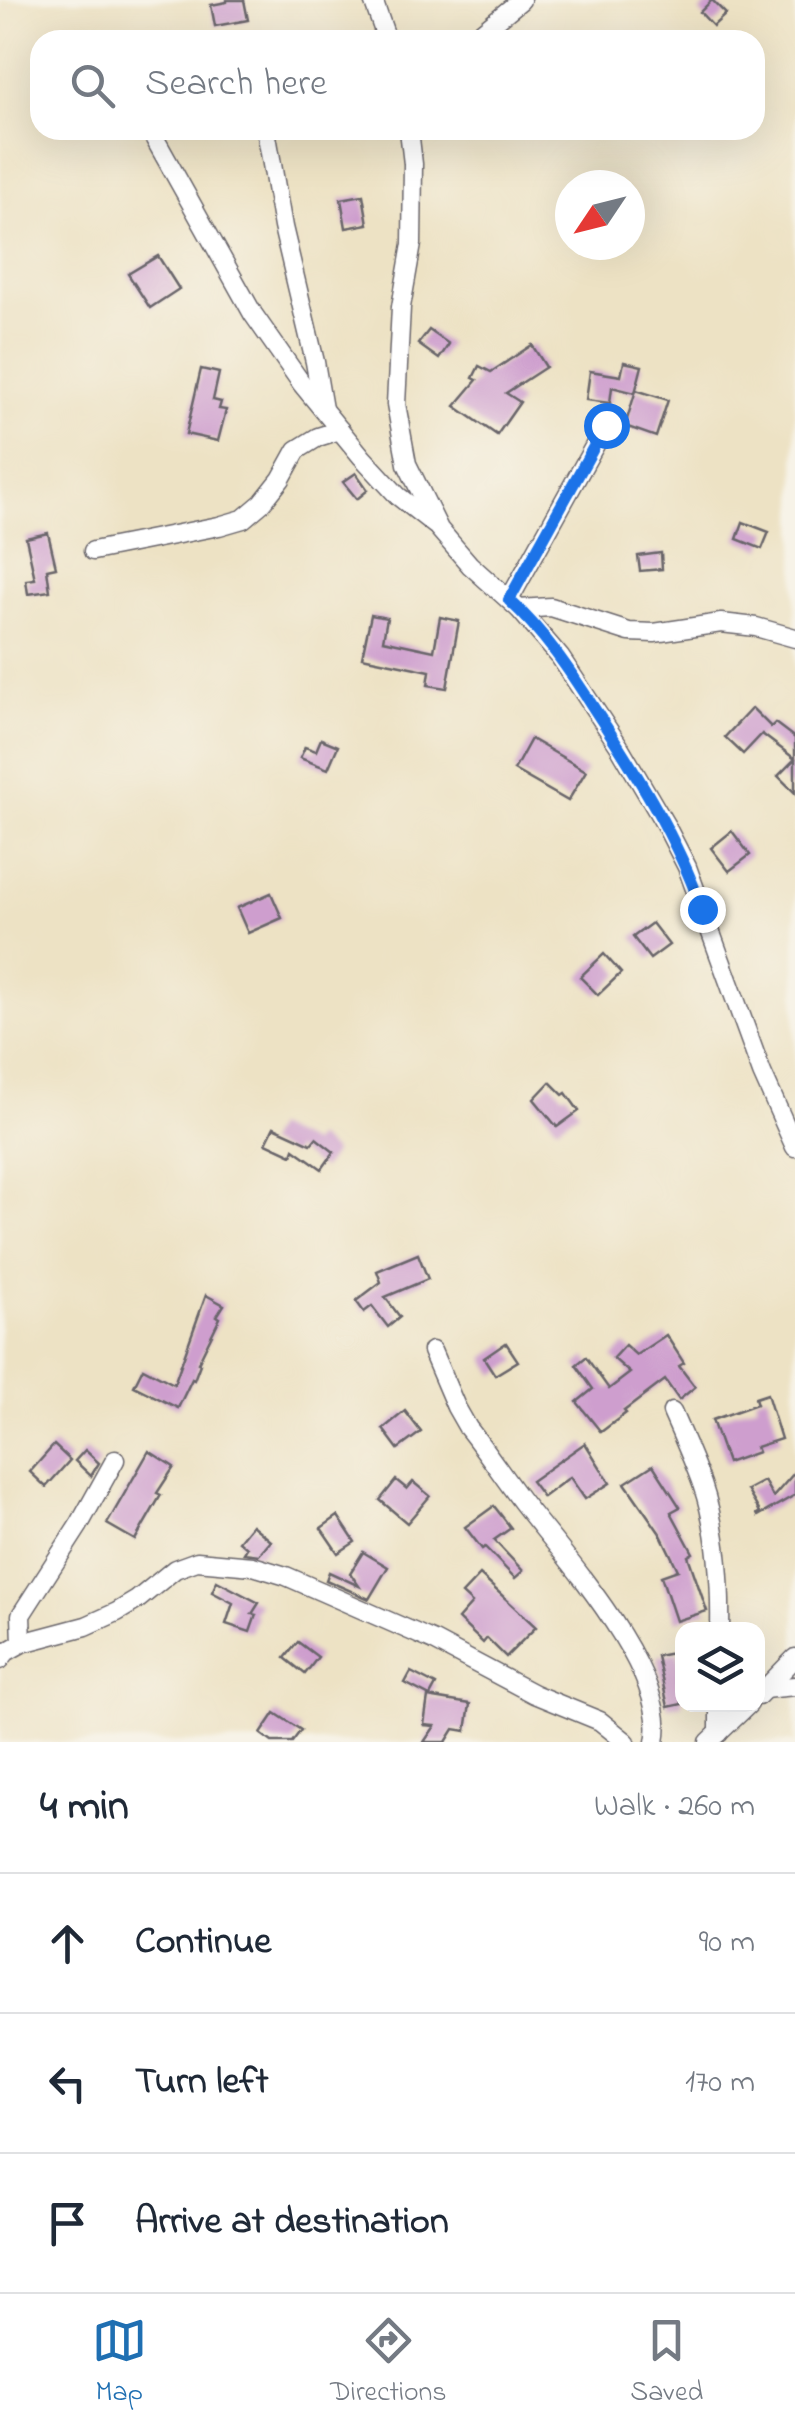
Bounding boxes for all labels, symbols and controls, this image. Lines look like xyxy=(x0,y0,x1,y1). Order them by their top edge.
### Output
search box xyxy=(30,30,765,140)
text: Search here xyxy=(145,57,327,113)
icon: search xyxy=(65,58,120,113)
north arrow xyxy=(555,170,645,260)
route start xyxy=(584,403,630,449)
route end xyxy=(680,887,726,933)
map controls xyxy=(675,1622,765,1712)
button: layers xyxy=(675,1622,765,1712)
text: 4 min xyxy=(40,1777,129,1838)
text: Walk · 260 m xyxy=(594,1784,755,1831)
text: Continue xyxy=(135,1915,271,1971)
icon: ahead xyxy=(40,1916,95,1971)
text: 90 m xyxy=(699,1920,755,1967)
text: Turn left xyxy=(135,2055,268,2111)
icon: left xyxy=(40,2056,95,2111)
text: 170 m xyxy=(685,2060,755,2107)
text: Arrive at destination xyxy=(135,2195,449,2251)
icon: arrive xyxy=(40,2196,95,2251)
tab: Map xyxy=(92,2313,147,2414)
tab: Directions xyxy=(330,2313,447,2414)
tab: Saved xyxy=(630,2313,703,2414)

